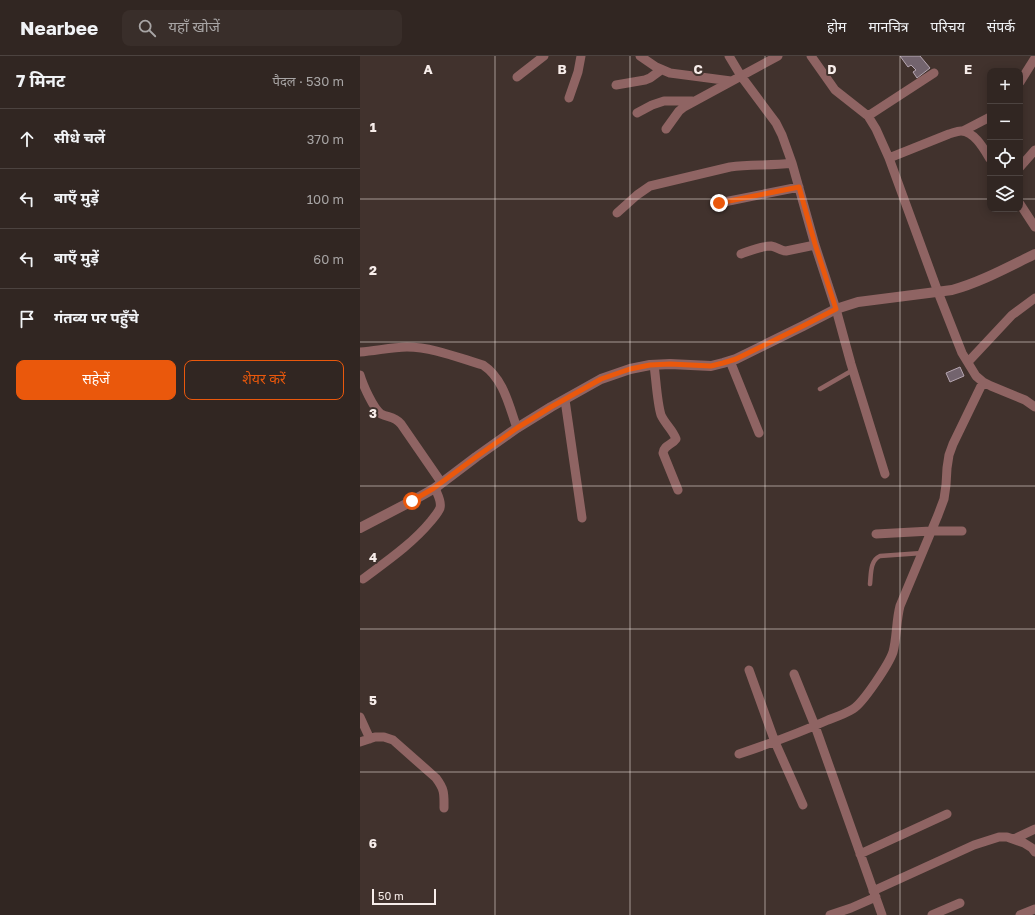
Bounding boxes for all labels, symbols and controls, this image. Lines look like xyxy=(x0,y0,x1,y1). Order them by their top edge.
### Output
search box xyxy=(122,10,402,46)
text: Nearbee xyxy=(20,16,98,39)
icon: search xyxy=(136,17,158,39)
text: यहाँ खोजें xyxy=(168,17,220,35)
text: होम xyxy=(827,18,846,35)
text: मानचित्र xyxy=(868,18,909,35)
text: परिचय xyxy=(931,18,965,35)
text: संपर्क xyxy=(987,18,1015,35)
text: A xyxy=(423,61,433,77)
text: B xyxy=(557,61,567,77)
text: C xyxy=(693,61,703,77)
text: D xyxy=(827,61,837,77)
text: E xyxy=(964,61,972,77)
map controls xyxy=(987,68,1023,212)
button: + xyxy=(987,68,1023,104)
text: 7 मिनट xyxy=(16,70,65,91)
text: पैदल · 530 m xyxy=(273,73,344,89)
button: − xyxy=(987,104,1023,140)
text: 1 xyxy=(370,119,377,135)
icon: ahead xyxy=(16,128,38,150)
text: सीधे चलें xyxy=(54,128,105,146)
text: 370 m xyxy=(307,131,344,147)
button: locate xyxy=(987,140,1023,176)
button: layers xyxy=(987,176,1023,212)
icon: left xyxy=(16,188,38,210)
text: बाएँ मुड़ें xyxy=(54,188,99,206)
text: 100 m xyxy=(307,191,344,207)
route end xyxy=(710,194,728,212)
icon: left xyxy=(16,248,38,270)
text: बाएँ मुड़ें xyxy=(54,248,99,266)
text: 60 m xyxy=(313,251,344,267)
text: 2 xyxy=(369,262,377,278)
icon: arrive xyxy=(16,308,38,330)
text: गंतव्य पर पहुँचे xyxy=(54,308,139,326)
button: सहेजें xyxy=(16,360,176,400)
button: शेयर करें xyxy=(184,360,344,400)
text: 3 xyxy=(369,405,377,421)
route start xyxy=(403,492,421,510)
text: 4 xyxy=(369,549,377,565)
text: 5 xyxy=(369,692,377,708)
text: 6 xyxy=(369,835,377,851)
scale bar xyxy=(372,887,436,906)
text: 50 m xyxy=(378,889,404,902)

